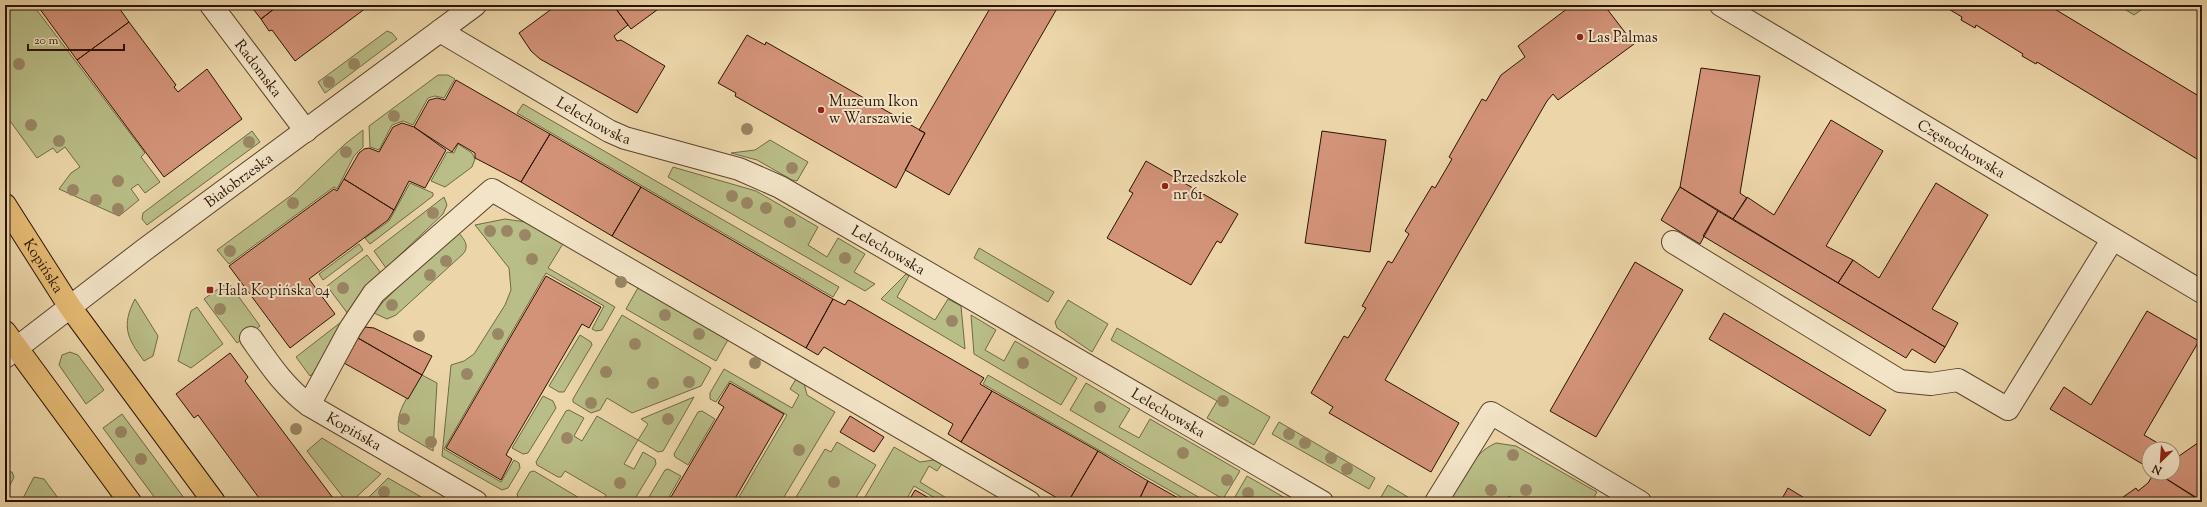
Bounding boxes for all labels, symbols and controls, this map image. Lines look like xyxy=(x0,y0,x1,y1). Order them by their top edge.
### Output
scale bar xyxy=(28,26,124,52)
place label: Las Palmas xyxy=(1588,28,1658,49)
text: 20 m xyxy=(34,32,59,50)
marker: Las Palmas xyxy=(1575,32,1585,42)
street label: Radomska xyxy=(229,36,286,102)
place label: Muzeum Ikon w Warszawie xyxy=(829,92,918,130)
street label: Lelechowska xyxy=(552,93,633,151)
marker: Muzeum Ikon w Warszawie xyxy=(816,105,826,115)
street label: Częstochowska xyxy=(1913,115,2009,184)
street label: Białobrzeska xyxy=(201,149,278,214)
place label: Przedszkole nr 61 xyxy=(1173,168,1247,206)
marker: Przedszkole nr 61 xyxy=(1160,181,1170,191)
street label: Lelechowska xyxy=(847,221,929,281)
street label: Kopińska xyxy=(17,235,68,298)
place label: Hala Kopińska 04 xyxy=(218,281,330,302)
marker: Hala Kopińska 04 xyxy=(205,285,215,295)
street label: Lelechowska xyxy=(1127,384,1209,444)
street label: Kopińska xyxy=(322,408,385,457)
north arrow xyxy=(2141,441,2181,481)
text: N xyxy=(2150,460,2165,479)

